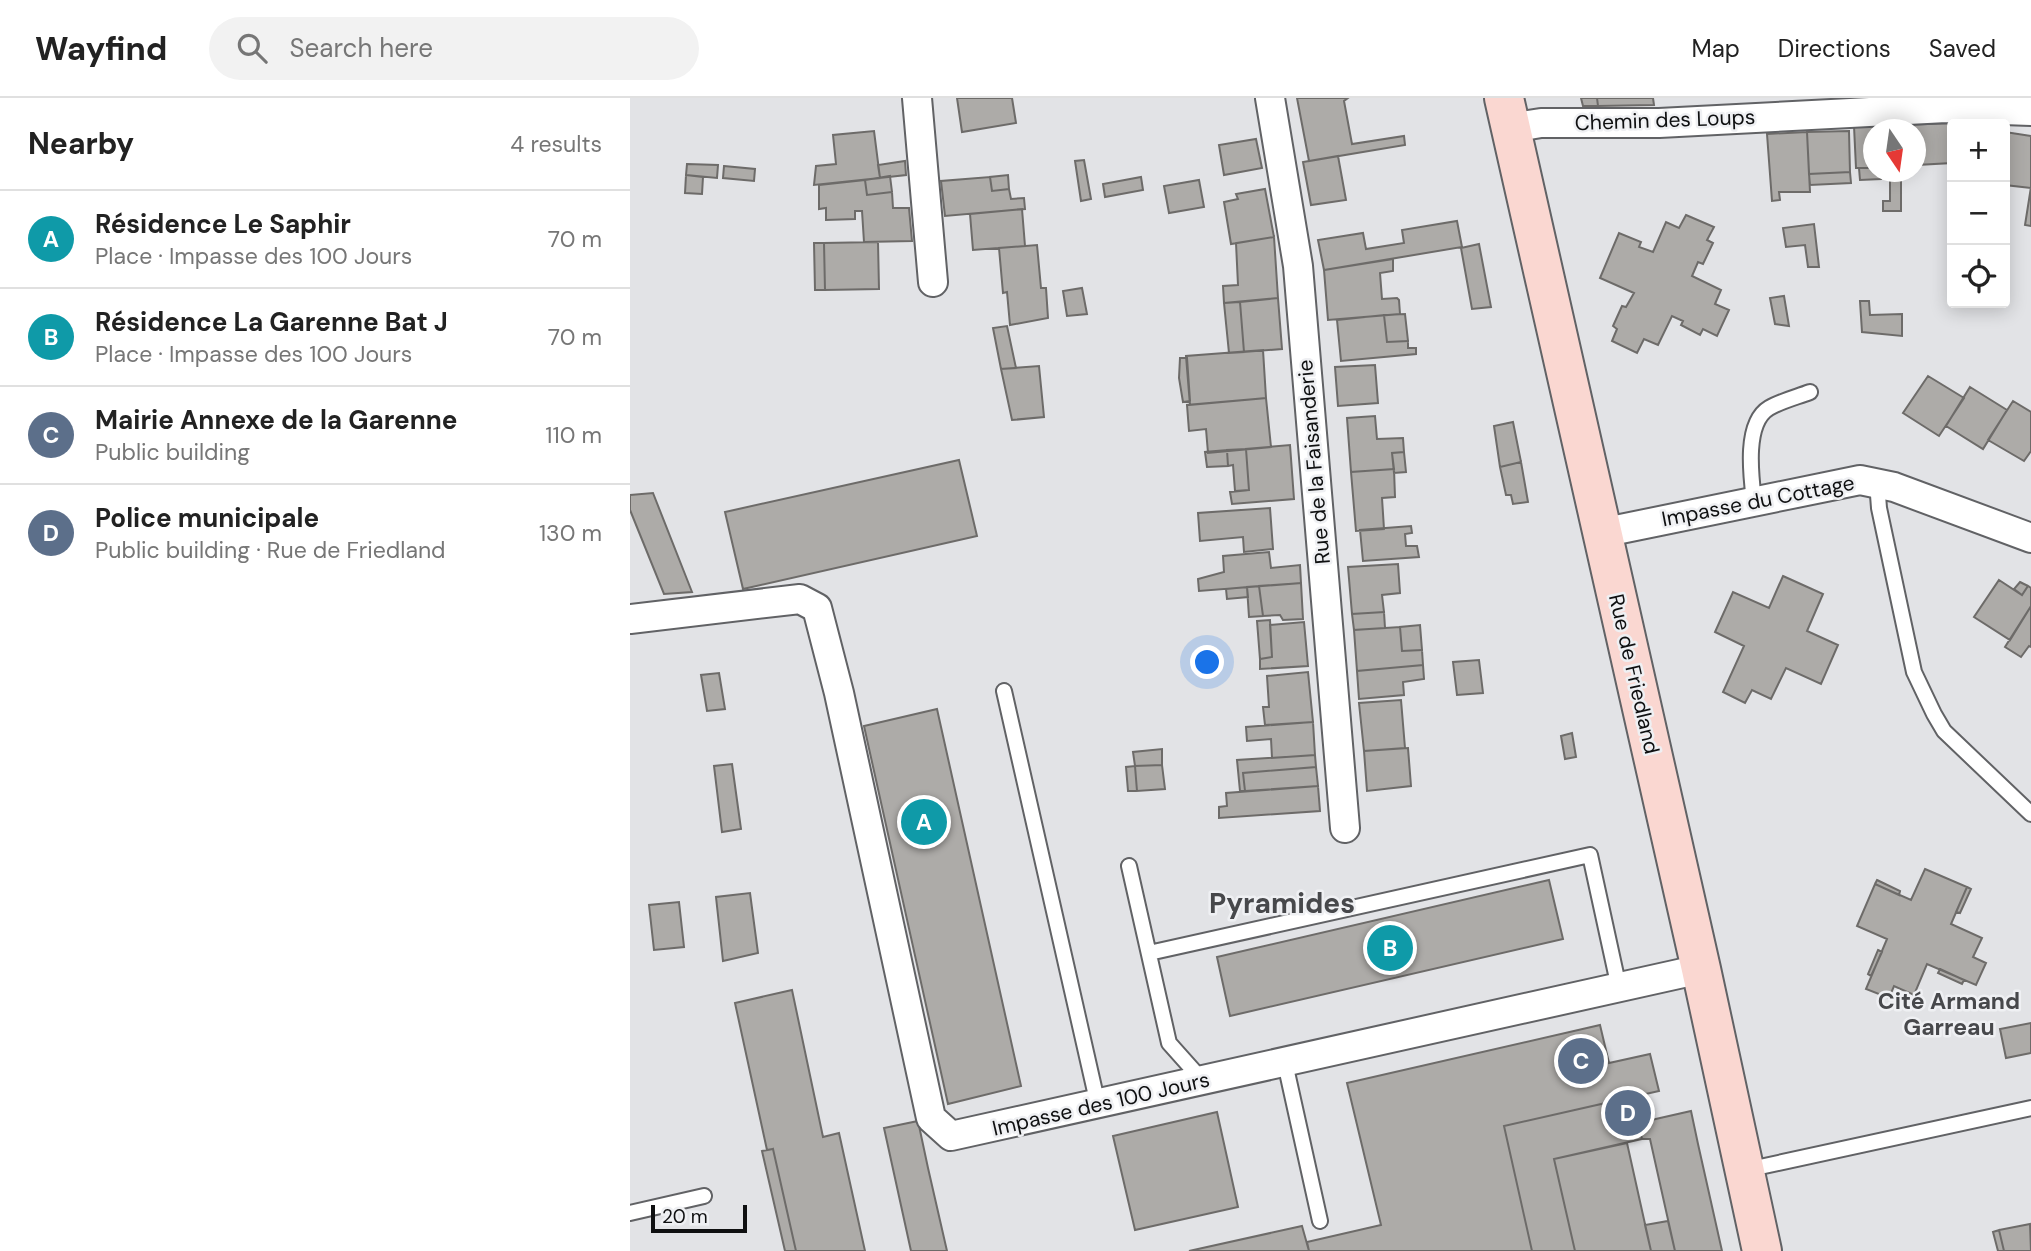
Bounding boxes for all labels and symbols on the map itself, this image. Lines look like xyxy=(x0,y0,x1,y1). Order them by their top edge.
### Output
street label: Chemin des Loups xyxy=(1574,103,1756,137)
north arrow xyxy=(1863,119,1926,182)
street label: Rue de la Faisanderie xyxy=(1291,358,1337,565)
street label: Impasse du Cottage xyxy=(1659,469,1857,533)
street label: Rue de Friedland xyxy=(1602,591,1666,757)
your location xyxy=(1190,645,1224,679)
pin: A xyxy=(901,796,947,848)
district label: Pyramides xyxy=(1209,885,1355,922)
pin: B xyxy=(1367,922,1413,974)
district label: Cité Armand Garreau xyxy=(1878,986,2020,1042)
pin: C xyxy=(1558,1035,1604,1087)
street label: Impasse des 100 Jours xyxy=(990,1065,1212,1143)
pin: D xyxy=(1605,1087,1651,1139)
scale bar xyxy=(651,1202,747,1234)

